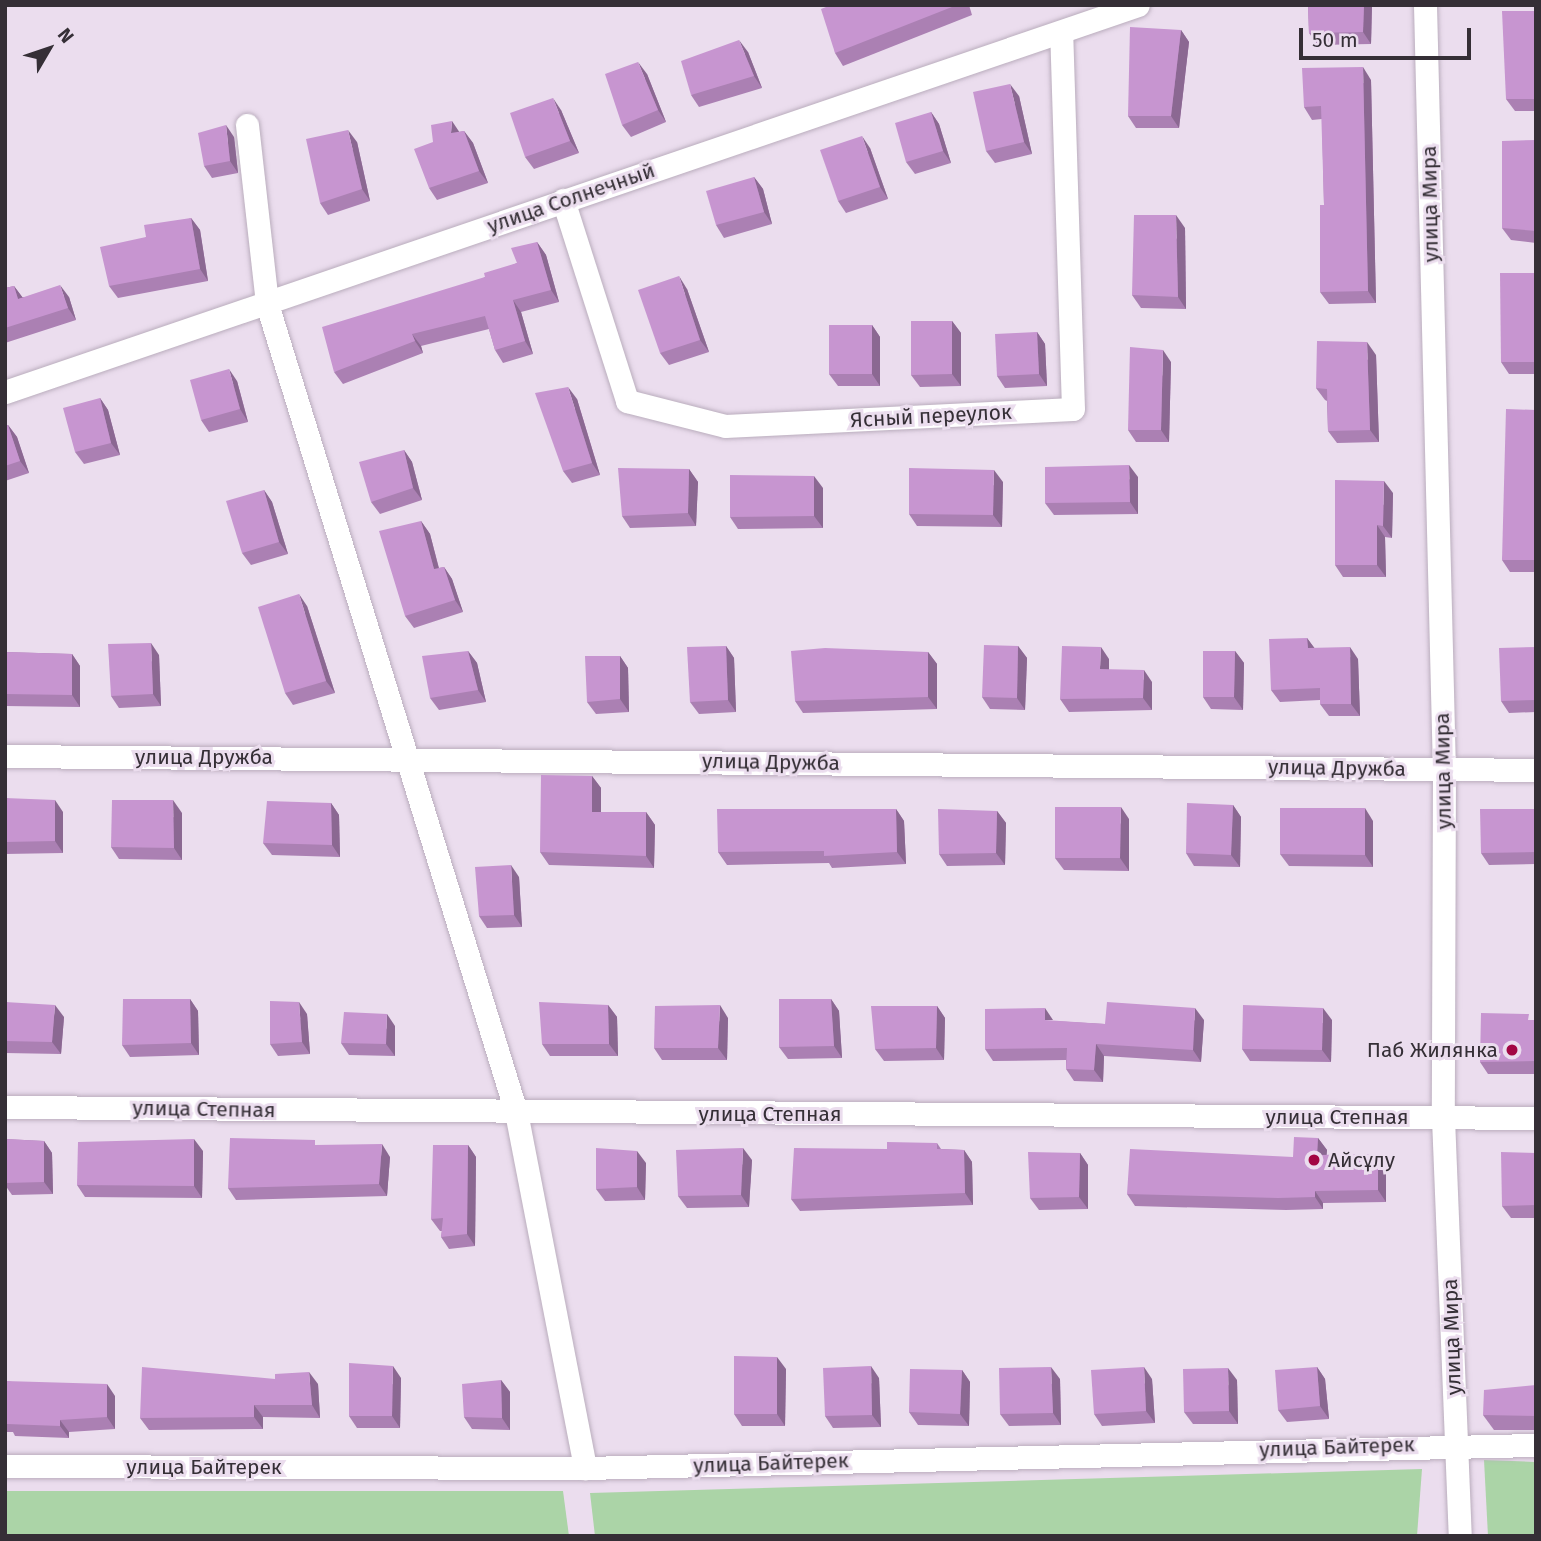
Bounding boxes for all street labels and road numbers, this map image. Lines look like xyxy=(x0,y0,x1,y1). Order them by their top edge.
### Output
street label: улица Мира xyxy=(1416,145,1444,263)
street label: улица Солнечный xyxy=(484,158,658,238)
street label: Ясный переулок xyxy=(850,399,1012,433)
street label: улица Мира xyxy=(1429,712,1457,830)
street label: улица Дружба xyxy=(135,744,273,770)
street label: улица Дружба xyxy=(702,748,840,776)
street label: улица Дружба xyxy=(1268,754,1406,782)
street label: улица Степная xyxy=(132,1095,276,1123)
street label: улица Степная xyxy=(698,1101,842,1127)
street label: улица Степная xyxy=(1265,1104,1409,1130)
street label: улица Мира xyxy=(1437,1278,1467,1396)
street label: улица Байтерек xyxy=(1259,1432,1415,1462)
street label: улица Байтерек xyxy=(693,1448,849,1478)
street label: улица Байтерек xyxy=(126,1454,282,1480)

